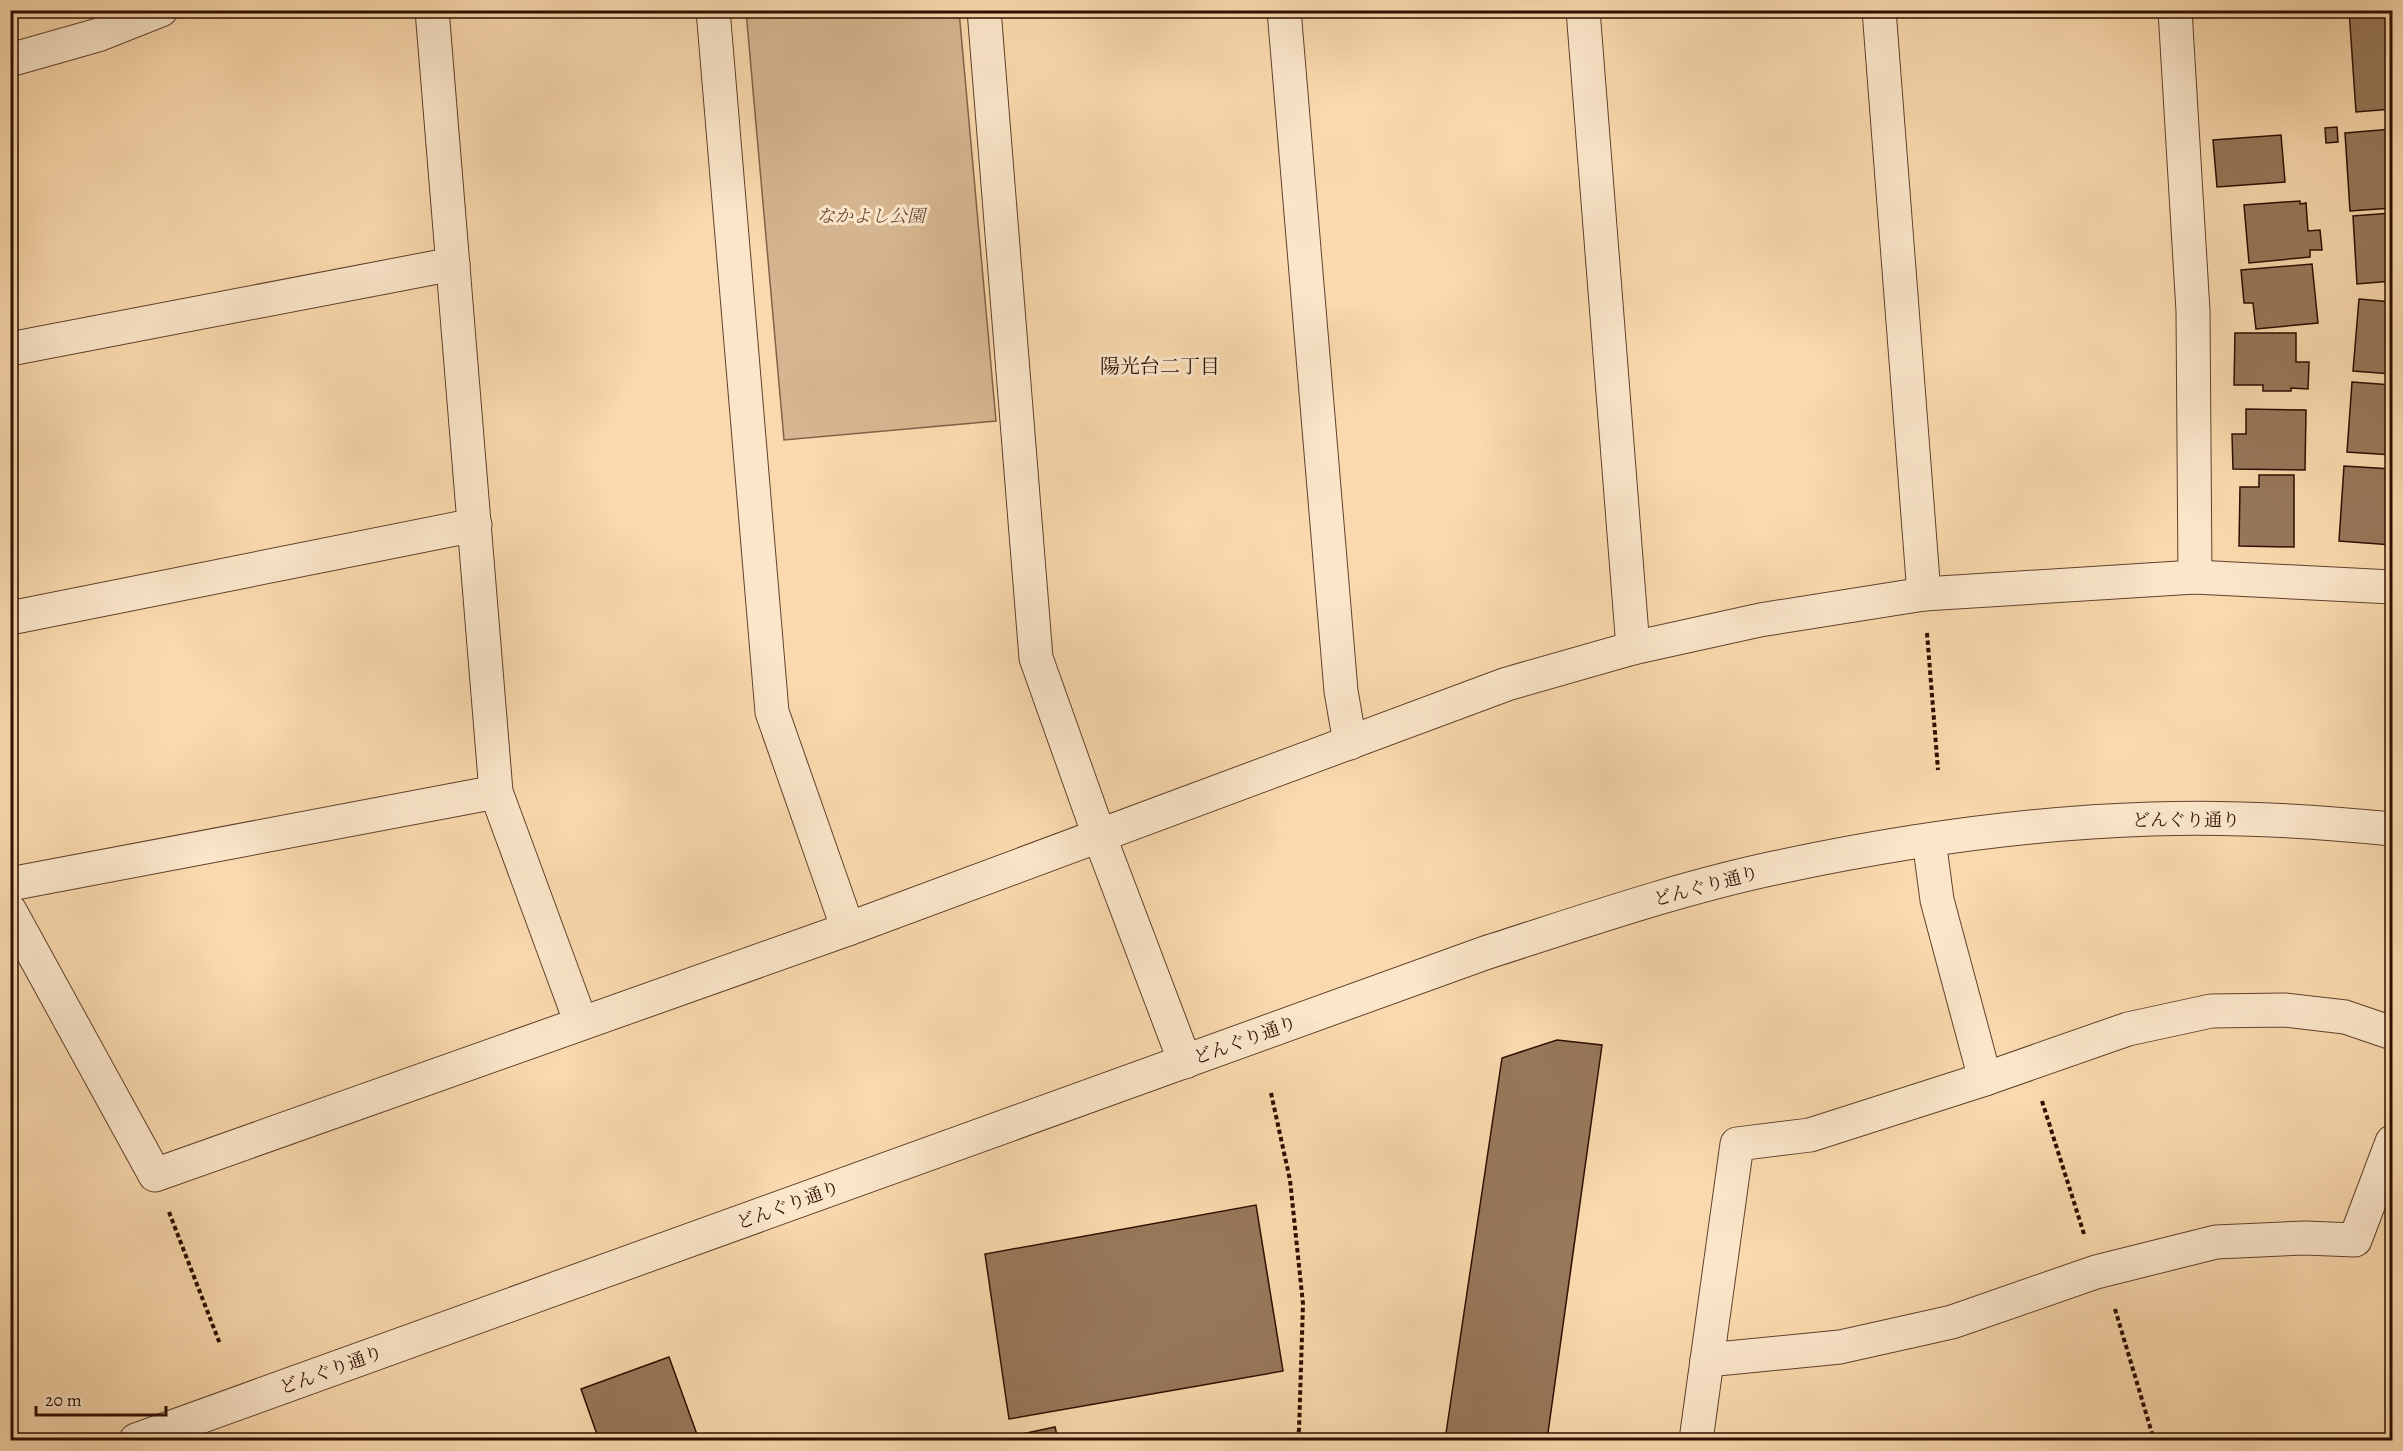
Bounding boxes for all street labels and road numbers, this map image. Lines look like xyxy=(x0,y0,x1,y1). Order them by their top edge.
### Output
street label: どんぐり通り xyxy=(2132,808,2240,832)
street label: どんぐり通り xyxy=(1651,860,1761,912)
street label: どんぐり通り xyxy=(1190,1010,1300,1070)
street label: どんぐり通り xyxy=(733,1175,843,1235)
street label: どんぐり通り xyxy=(276,1340,386,1400)

